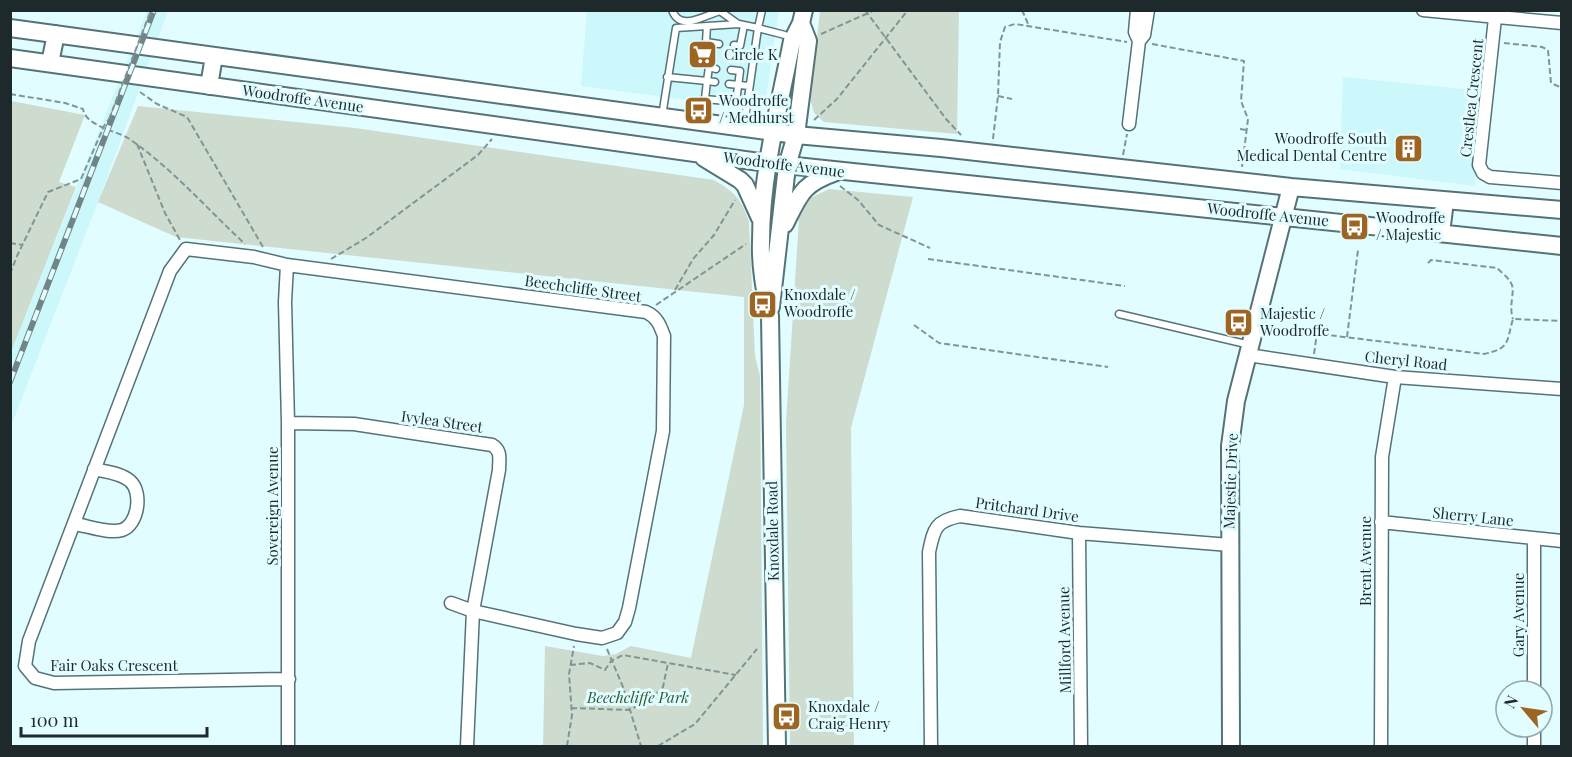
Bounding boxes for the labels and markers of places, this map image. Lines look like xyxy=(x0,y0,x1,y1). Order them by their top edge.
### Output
supermarket icon: Circle K xyxy=(687,39,719,71)
place label: Circle K xyxy=(724,44,778,64)
place label: Woodroffe / Medhurst xyxy=(718,90,794,127)
bus stop icon: Woodroffe / Medhurst xyxy=(682,94,714,126)
place label: Woodroffe South Medical Dental Centre xyxy=(1236,128,1387,165)
building icon: Woodroffe South Medical Dental Centre xyxy=(1392,132,1424,164)
place label: Woodroffe / Majestic xyxy=(1375,207,1445,244)
bus stop icon: Woodroffe / Majestic xyxy=(1339,211,1371,243)
place label: Knoxdale / Woodroffe xyxy=(783,284,856,321)
bus stop icon: Knoxdale / Woodroffe xyxy=(747,288,779,320)
place label: Majestic / Woodroffe xyxy=(1259,303,1329,340)
bus stop icon: Majestic / Woodroffe xyxy=(1223,307,1255,339)
place label: Knoxdale / Craig Henry xyxy=(808,696,891,733)
bus stop icon: Knoxdale / Craig Henry xyxy=(771,700,803,732)

